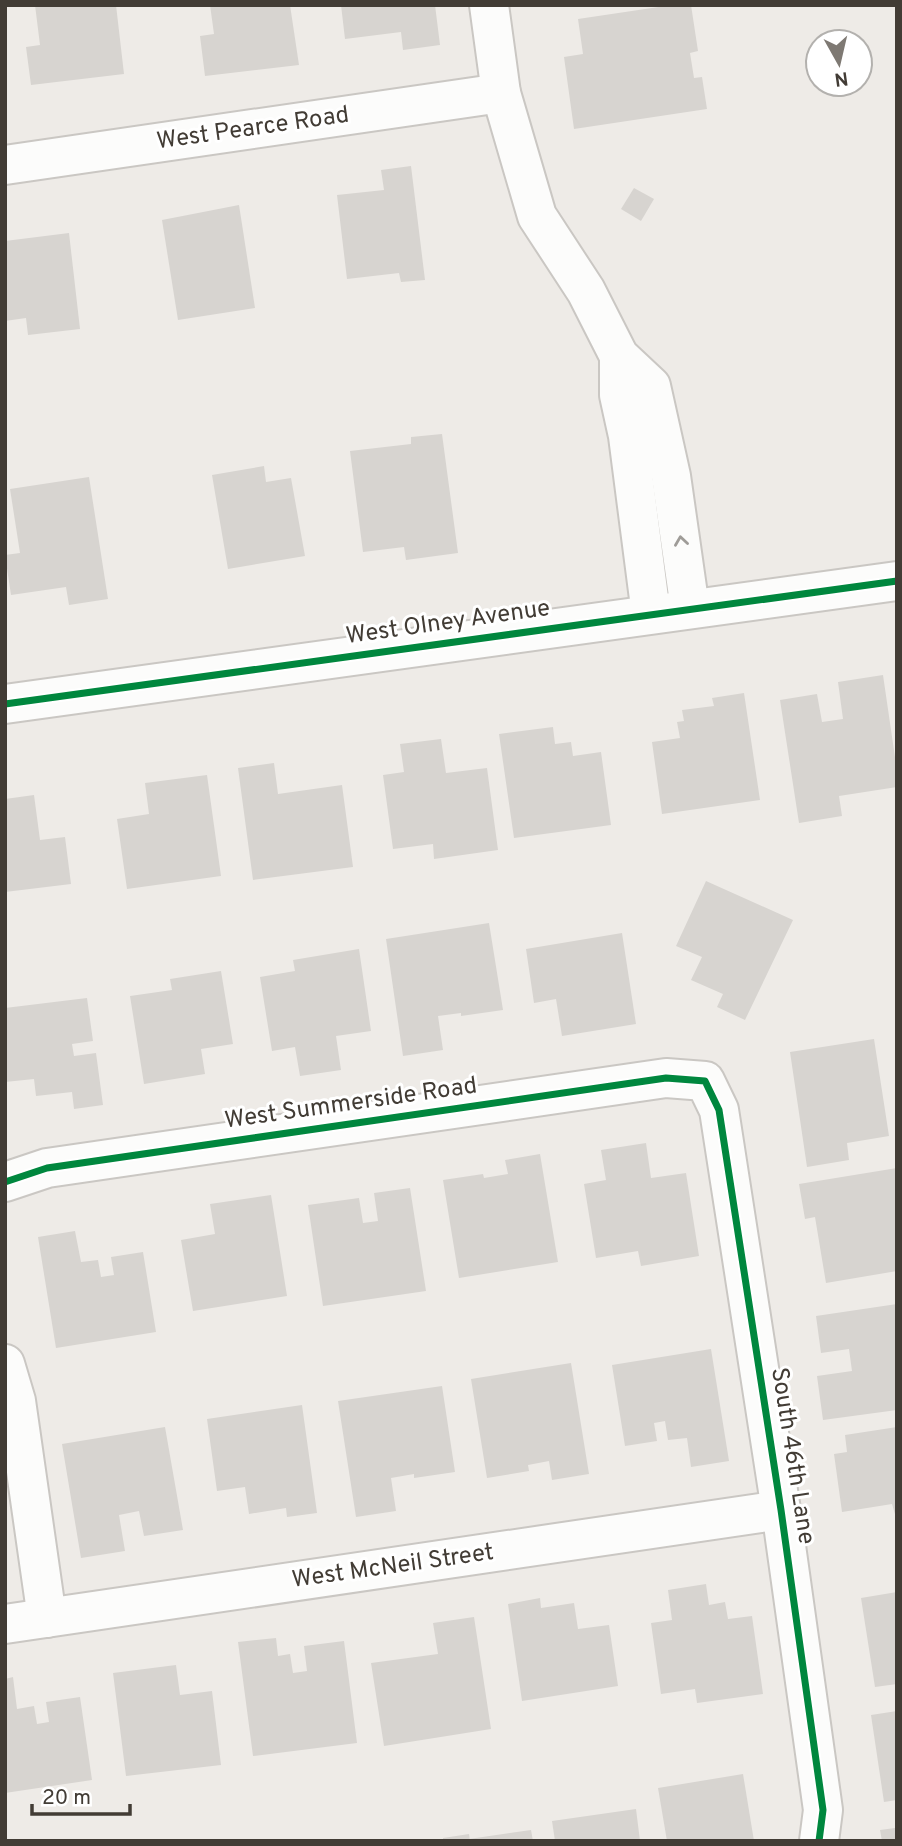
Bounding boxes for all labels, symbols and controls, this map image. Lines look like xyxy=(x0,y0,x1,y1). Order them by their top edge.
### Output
north arrow xyxy=(804,28,874,98)
text: N xyxy=(833,65,850,91)
street label: West Pearce Road xyxy=(155,101,351,157)
one-way arrow xyxy=(673,535,688,547)
street label: West Olney Avenue xyxy=(344,594,552,652)
street label: West Summerside Road xyxy=(223,1071,479,1137)
street label: South 46th Lane xyxy=(763,1365,821,1547)
street label: West McNeil Street xyxy=(290,1538,496,1596)
scale bar xyxy=(32,1772,130,1816)
text: 20 m xyxy=(42,1785,91,1812)

